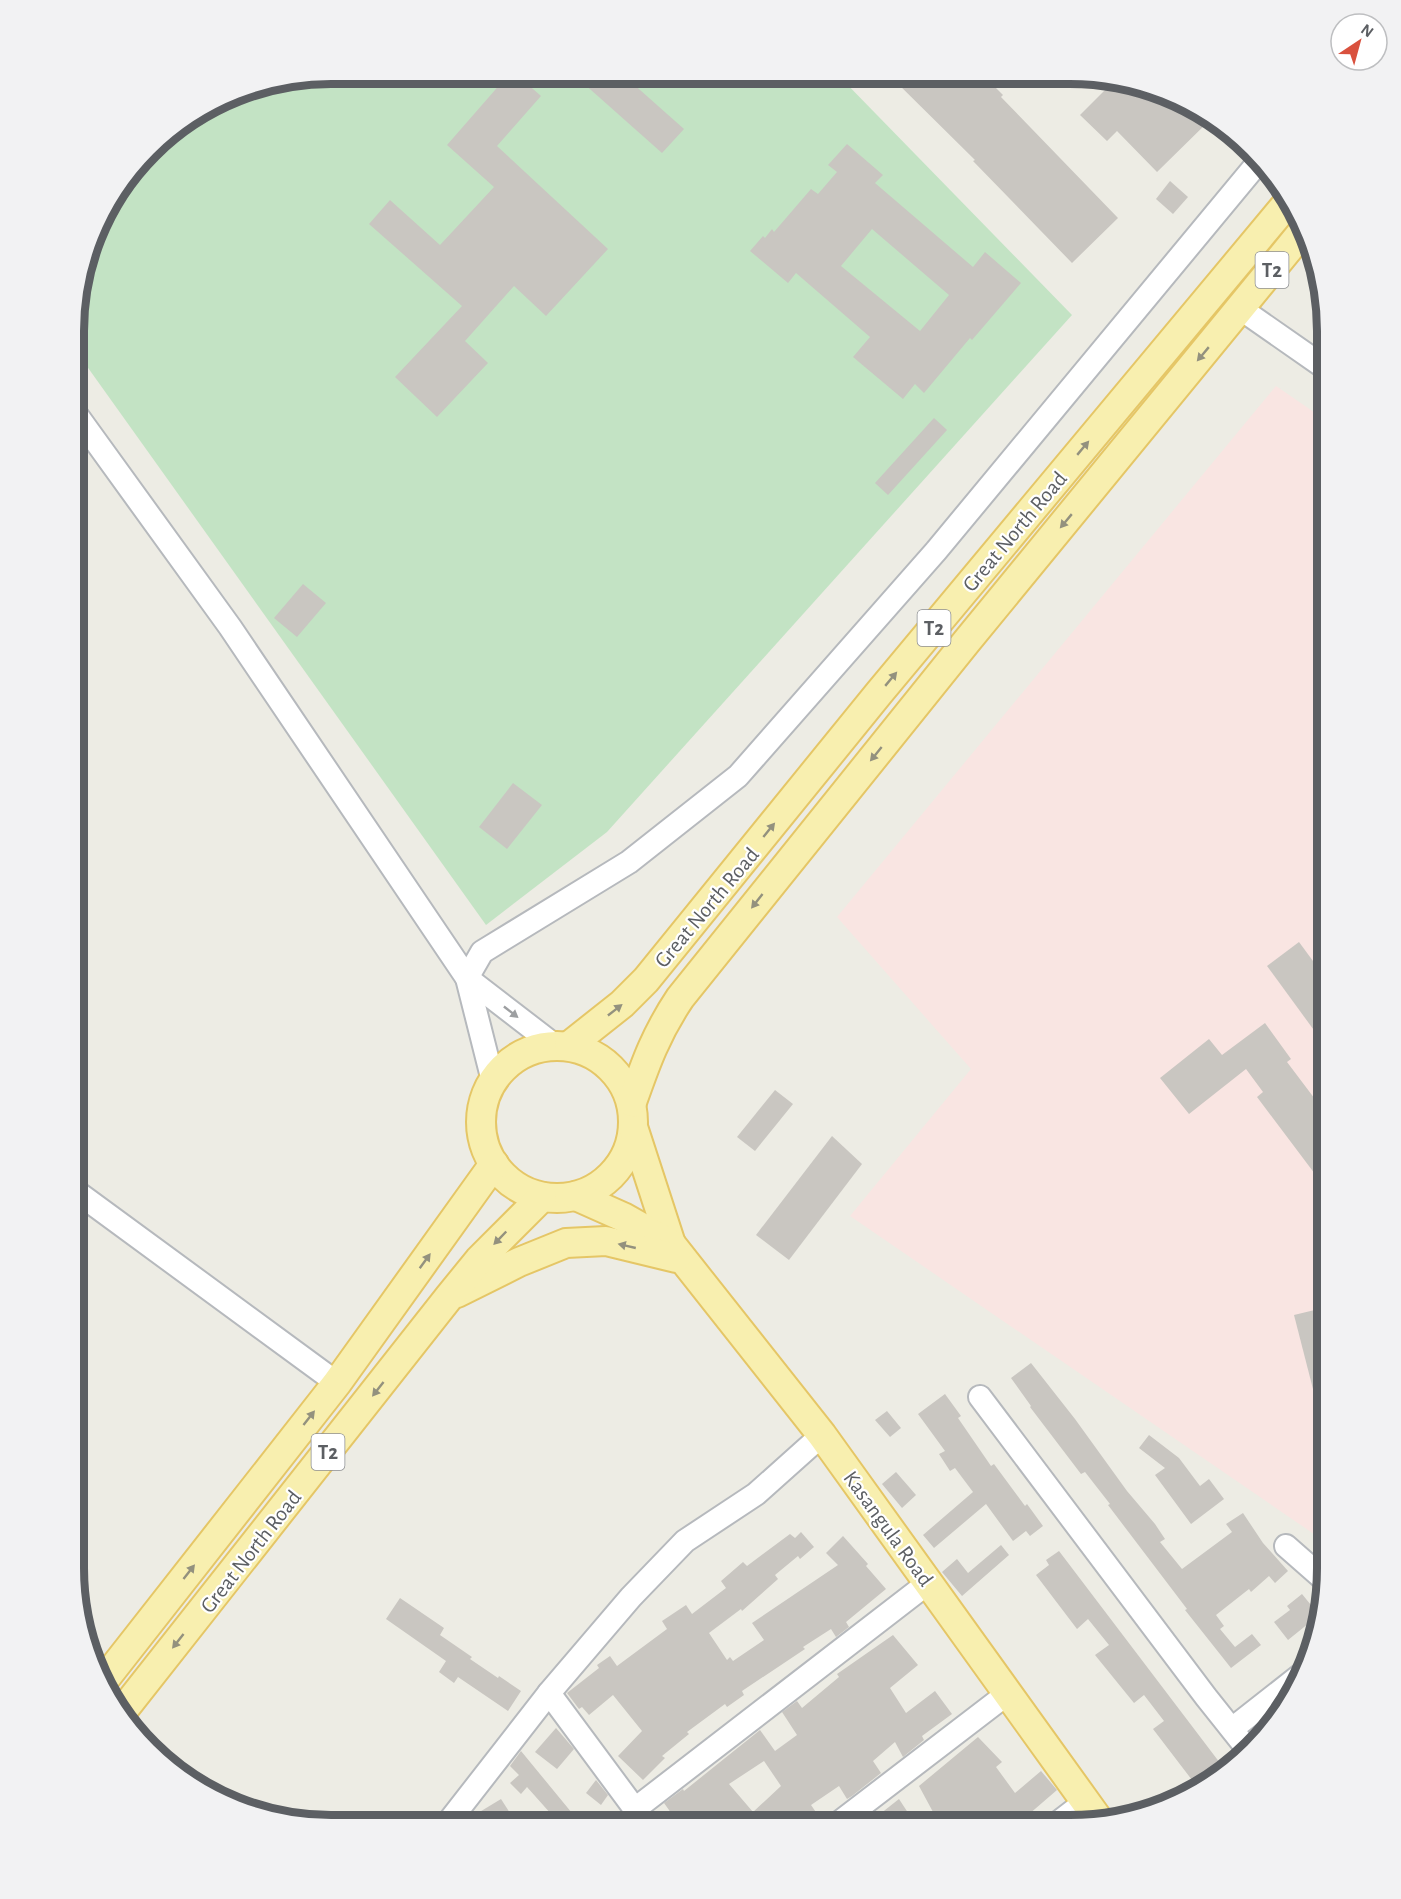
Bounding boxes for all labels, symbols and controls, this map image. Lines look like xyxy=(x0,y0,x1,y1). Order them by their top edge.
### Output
north arrow xyxy=(1329,12,1389,72)
text: N xyxy=(1358,21,1376,40)
road number: T2 xyxy=(1256,252,1288,288)
one-way arrow xyxy=(1198,347,1210,362)
one-way arrow xyxy=(1077,440,1090,456)
street label: Great North Road xyxy=(958,468,1071,596)
one-way arrow xyxy=(1059,513,1072,529)
road number: T2 xyxy=(918,610,950,646)
one-way arrow xyxy=(885,671,897,686)
one-way arrow xyxy=(871,746,883,761)
one-way arrow xyxy=(763,823,775,838)
street label: Great North Road xyxy=(650,844,763,972)
one-way arrow xyxy=(751,893,764,908)
one-way arrow xyxy=(607,1004,622,1016)
one-way arrow xyxy=(503,1005,518,1017)
one-way arrow xyxy=(494,1231,508,1245)
one-way arrow xyxy=(618,1240,636,1250)
one-way arrow xyxy=(419,1253,430,1269)
one-way arrow xyxy=(372,1382,384,1397)
one-way arrow xyxy=(303,1410,316,1426)
road number: T2 xyxy=(312,1434,344,1470)
street label: Kasangula Road xyxy=(839,1467,937,1590)
street label: Great North Road xyxy=(196,1486,305,1617)
one-way arrow xyxy=(182,1564,194,1579)
one-way arrow xyxy=(172,1633,185,1649)

